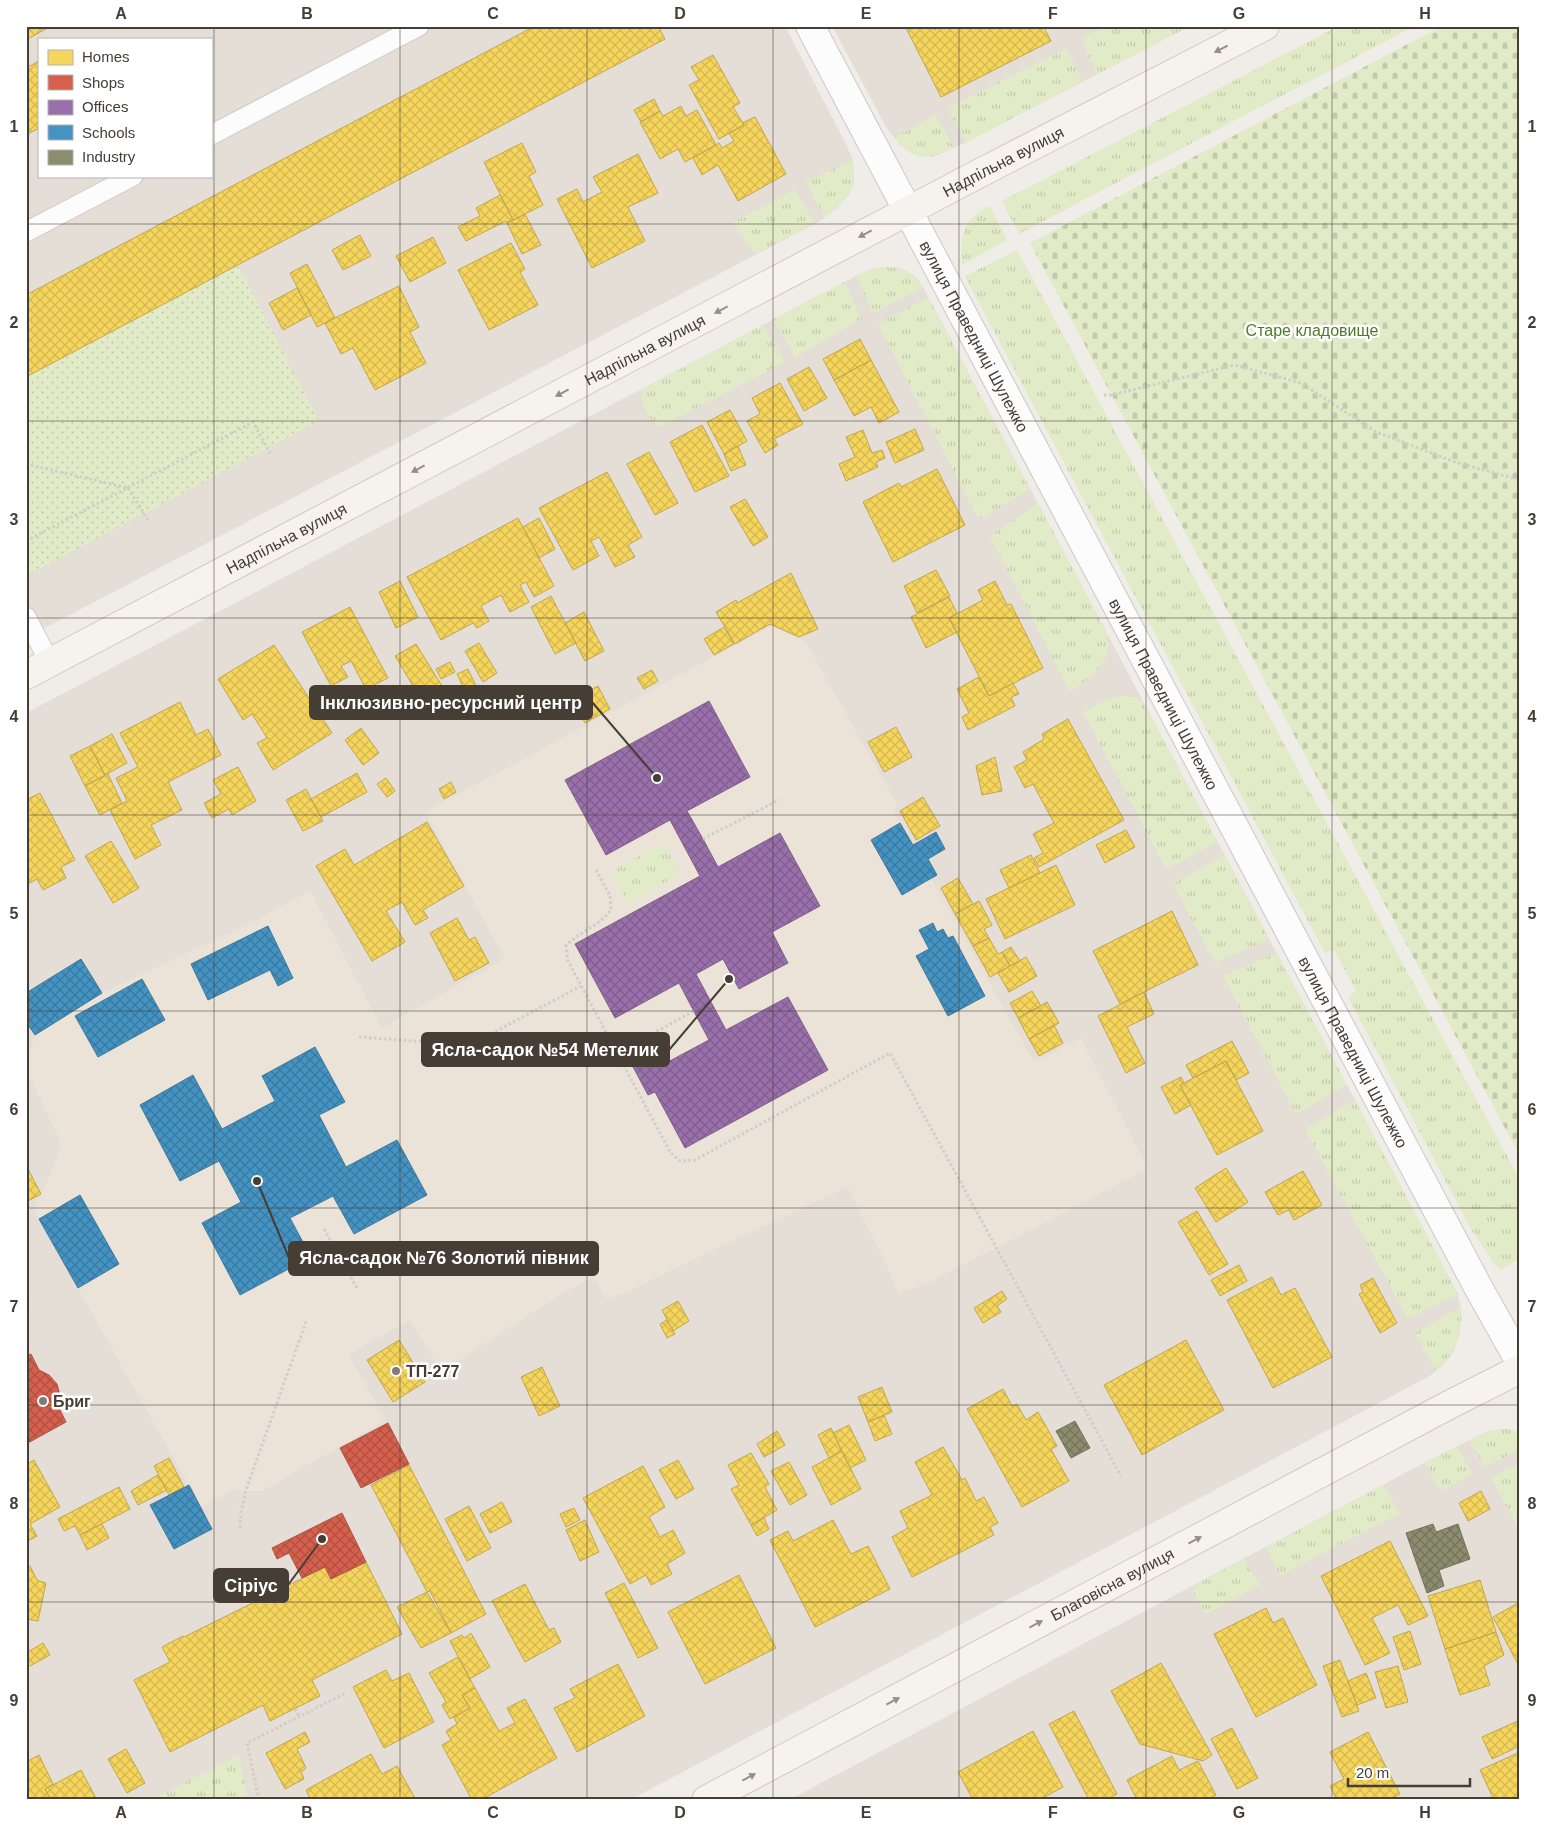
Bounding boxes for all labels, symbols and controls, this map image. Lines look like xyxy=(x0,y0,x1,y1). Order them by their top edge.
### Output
text: A xyxy=(115,5,127,22)
text: B xyxy=(301,5,313,22)
text: C xyxy=(487,5,499,22)
text: D xyxy=(674,5,686,22)
text: E xyxy=(861,5,872,22)
text: F xyxy=(1048,5,1058,22)
text: G xyxy=(1233,5,1245,22)
text: H xyxy=(1419,5,1431,22)
legend xyxy=(38,38,212,178)
one-way arrow xyxy=(1214,45,1229,53)
text: Homes xyxy=(82,48,130,65)
text: Shops xyxy=(82,74,125,91)
text: Offices xyxy=(82,98,128,115)
text: 1 xyxy=(10,118,19,135)
text: 1 xyxy=(1528,118,1537,135)
street label: Надпільна вулиця xyxy=(940,123,1067,200)
text: Schools xyxy=(82,124,135,141)
text: Industry xyxy=(82,148,136,165)
one-way arrow xyxy=(858,230,872,238)
street label: вулиця Праведниці Шулежко xyxy=(916,238,1032,435)
one-way arrow xyxy=(714,306,729,314)
street label: Надпільна вулиця xyxy=(582,311,708,389)
text: 2 xyxy=(10,314,19,331)
text: 2 xyxy=(1528,314,1537,331)
park label: Старе кладовище xyxy=(1246,322,1379,339)
one-way arrow xyxy=(555,389,569,397)
one-way arrow xyxy=(411,465,425,473)
street label: Надпільна вулиця xyxy=(223,500,350,577)
text: 3 xyxy=(10,511,19,528)
text: 3 xyxy=(1528,511,1537,528)
street label: вулиця Праведниці Шулежко xyxy=(1106,596,1221,793)
callout: Інклюзивно-ресурсний центр xyxy=(310,686,592,719)
text: Інклюзивно-ресурсний центр xyxy=(320,693,582,713)
text: 4 xyxy=(10,708,19,725)
text: 4 xyxy=(1528,708,1537,725)
text: 5 xyxy=(10,905,19,922)
text: 5 xyxy=(1528,905,1537,922)
street label: вулиця Праведниці Шулежко xyxy=(1295,954,1411,1151)
callout: Ясла-садок №54 Метелик xyxy=(422,1033,669,1066)
text: Ясла-садок №54 Метелик xyxy=(431,1040,660,1060)
text: 6 xyxy=(10,1101,19,1118)
text: 6 xyxy=(1528,1101,1537,1118)
callout: Ясла-садок №76 Золотий півник xyxy=(289,1242,598,1275)
text: Ясла-садок №76 Золотий півник xyxy=(299,1248,590,1268)
text: 7 xyxy=(10,1298,19,1315)
text: 7 xyxy=(1528,1298,1537,1315)
place label: ТП-277 xyxy=(406,1363,459,1380)
marker: ТП-277 xyxy=(390,1365,402,1377)
place label: Бриг xyxy=(53,1393,91,1410)
marker: Бриг xyxy=(37,1395,49,1407)
text: 8 xyxy=(10,1495,19,1512)
text: 8 xyxy=(1528,1495,1537,1512)
one-way arrow xyxy=(1188,1536,1203,1544)
street label: Благовісна вулиця xyxy=(1048,1545,1177,1624)
callout: Сіріус xyxy=(214,1569,288,1602)
text: Сіріус xyxy=(224,1576,278,1596)
one-way arrow xyxy=(1029,1620,1044,1628)
text: 9 xyxy=(10,1692,19,1709)
text: 9 xyxy=(1528,1692,1537,1709)
one-way arrow xyxy=(886,1696,900,1705)
scale bar xyxy=(1348,1756,1471,1788)
text: 20 m xyxy=(1356,1764,1389,1781)
one-way arrow xyxy=(742,1773,757,1781)
text: A xyxy=(115,1804,127,1821)
text: B xyxy=(301,1804,313,1821)
text: C xyxy=(487,1804,499,1821)
text: D xyxy=(674,1804,686,1821)
text: E xyxy=(861,1804,872,1821)
text: F xyxy=(1048,1804,1058,1821)
text: G xyxy=(1233,1804,1245,1821)
text: H xyxy=(1419,1804,1431,1821)

